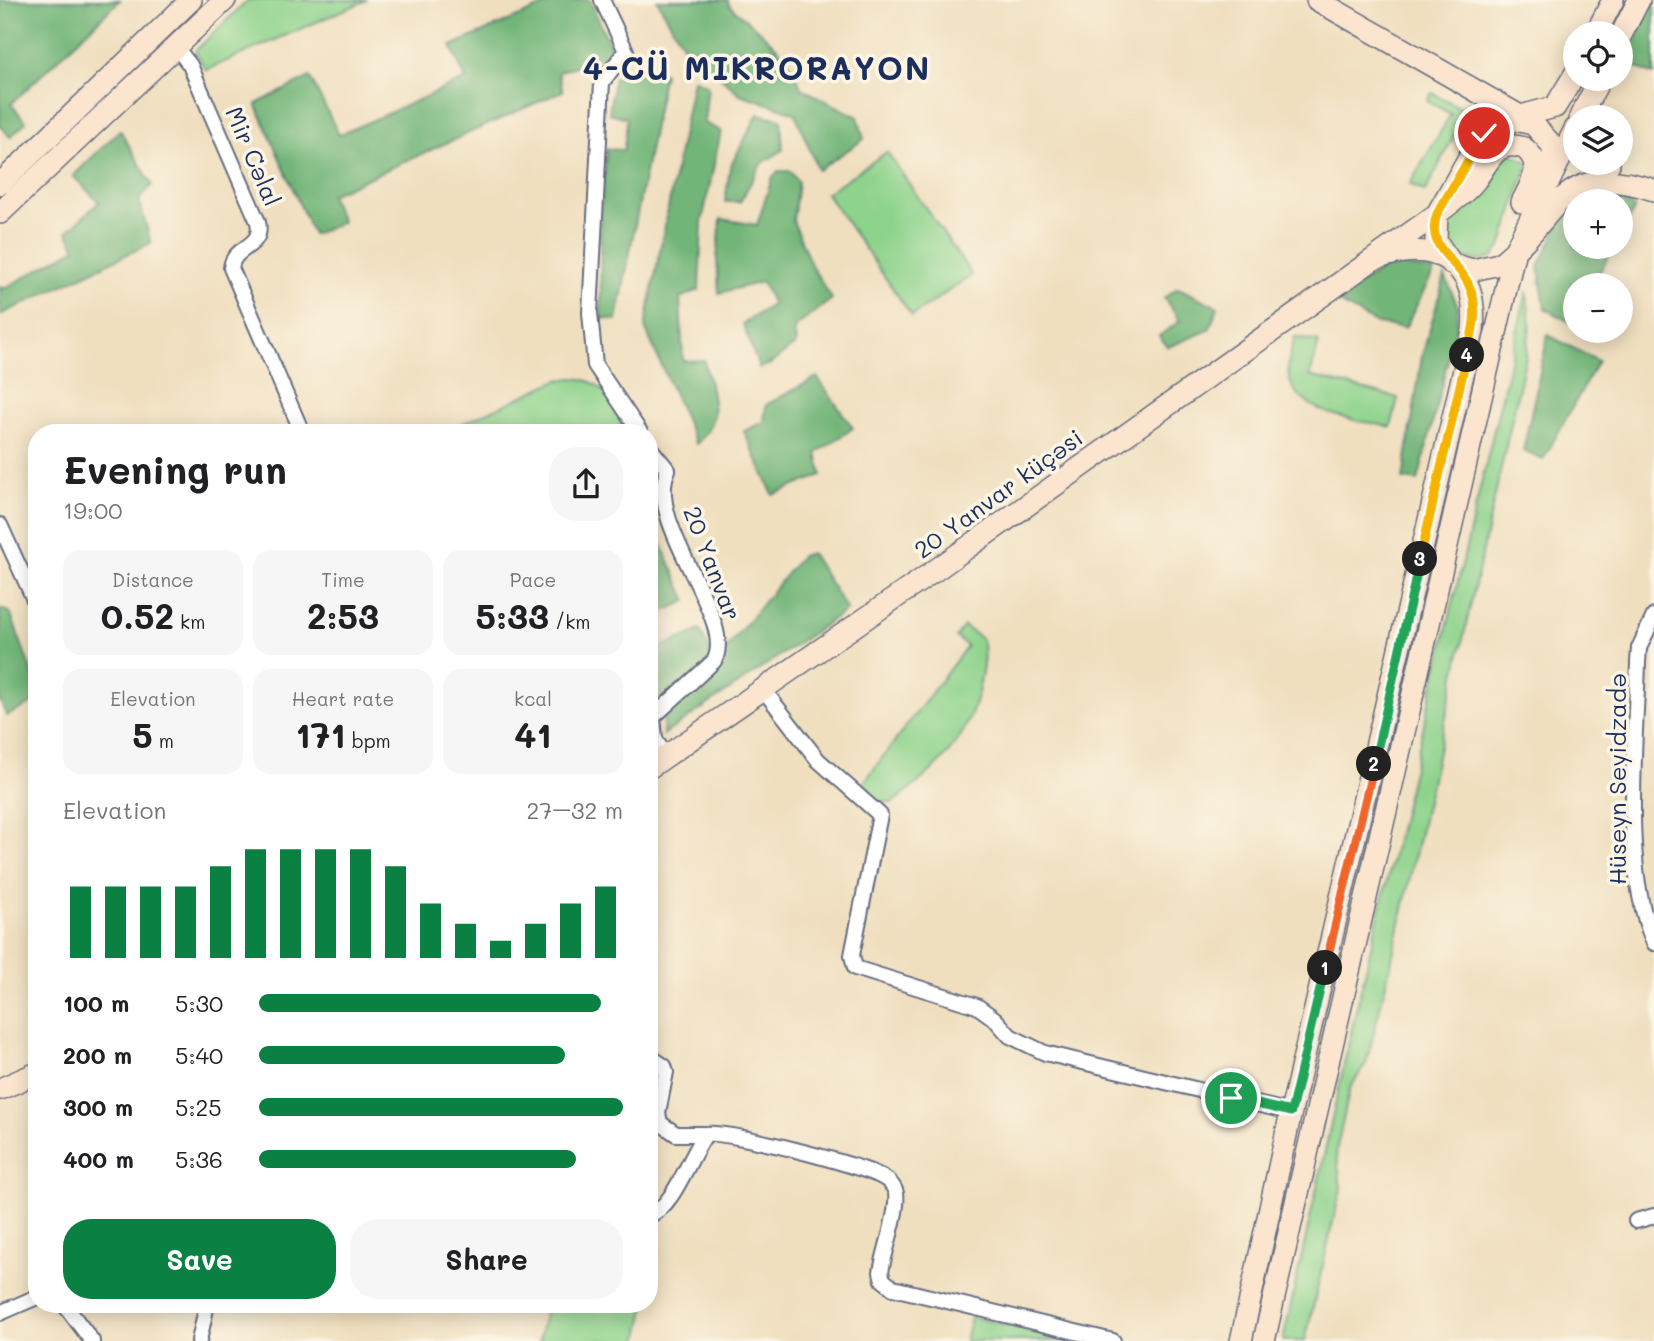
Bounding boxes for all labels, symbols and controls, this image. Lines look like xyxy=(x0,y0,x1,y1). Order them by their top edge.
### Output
map controls xyxy=(1563,21,1633,343)
button: locate xyxy=(1563,21,1633,91)
district label: 4-CÜ MIKRORAYON xyxy=(583,46,931,88)
street label: Mir Cəlal xyxy=(219,102,289,210)
pin xyxy=(1454,103,1514,163)
button: layers xyxy=(1563,105,1633,175)
icon: check xyxy=(1465,114,1503,152)
button: + xyxy=(1563,189,1633,259)
button: − xyxy=(1563,273,1633,343)
pin: 4 xyxy=(1450,338,1484,372)
text: 4 xyxy=(1460,342,1473,367)
street label: 20 Yanvar küçəsi xyxy=(908,421,1088,565)
text: Evening run xyxy=(63,444,287,494)
button: share xyxy=(549,447,623,521)
text: 19:00 xyxy=(63,495,122,525)
street label: 20 Yanvar xyxy=(677,502,749,624)
pin: 3 xyxy=(1402,542,1438,576)
text: 3 xyxy=(1414,546,1425,571)
text: Distance xyxy=(112,567,194,592)
text: Time xyxy=(321,567,365,592)
text: Pace xyxy=(510,567,556,592)
text: 0.52 xyxy=(101,592,174,638)
text: 2:53 xyxy=(307,592,379,638)
text: 5:33 xyxy=(476,592,549,638)
text: km xyxy=(174,609,205,634)
text: /km xyxy=(549,609,590,634)
street label: Hüseyn Seyidzadə xyxy=(1601,673,1632,885)
text: Elevation xyxy=(110,686,196,711)
text: Heart rate xyxy=(292,686,394,711)
text: kcal xyxy=(514,686,552,711)
text: 5 xyxy=(132,711,153,757)
text: 171 xyxy=(295,711,346,757)
text: 41 xyxy=(514,711,552,757)
text: m xyxy=(153,728,174,753)
text: bpm xyxy=(346,728,391,753)
pin: 2 xyxy=(1356,746,1392,782)
text: 2 xyxy=(1368,751,1379,776)
text: Elevation xyxy=(63,795,166,825)
text: 27–32 m xyxy=(527,795,623,825)
pin: 1 xyxy=(1308,950,1342,986)
text: 1 xyxy=(1320,955,1329,980)
text: 100 m xyxy=(63,988,129,1018)
text: 5:30 xyxy=(175,988,223,1018)
text: 200 m xyxy=(63,1040,132,1070)
text: 5:40 xyxy=(175,1040,223,1070)
pin xyxy=(1201,1068,1261,1128)
icon: arrive xyxy=(1212,1079,1250,1117)
text: 300 m xyxy=(63,1092,133,1122)
text: 5:25 xyxy=(175,1092,222,1122)
text: 400 m xyxy=(63,1144,134,1174)
text: 5:36 xyxy=(175,1144,223,1174)
button: Save xyxy=(63,1219,336,1299)
button: Share xyxy=(350,1219,623,1299)

